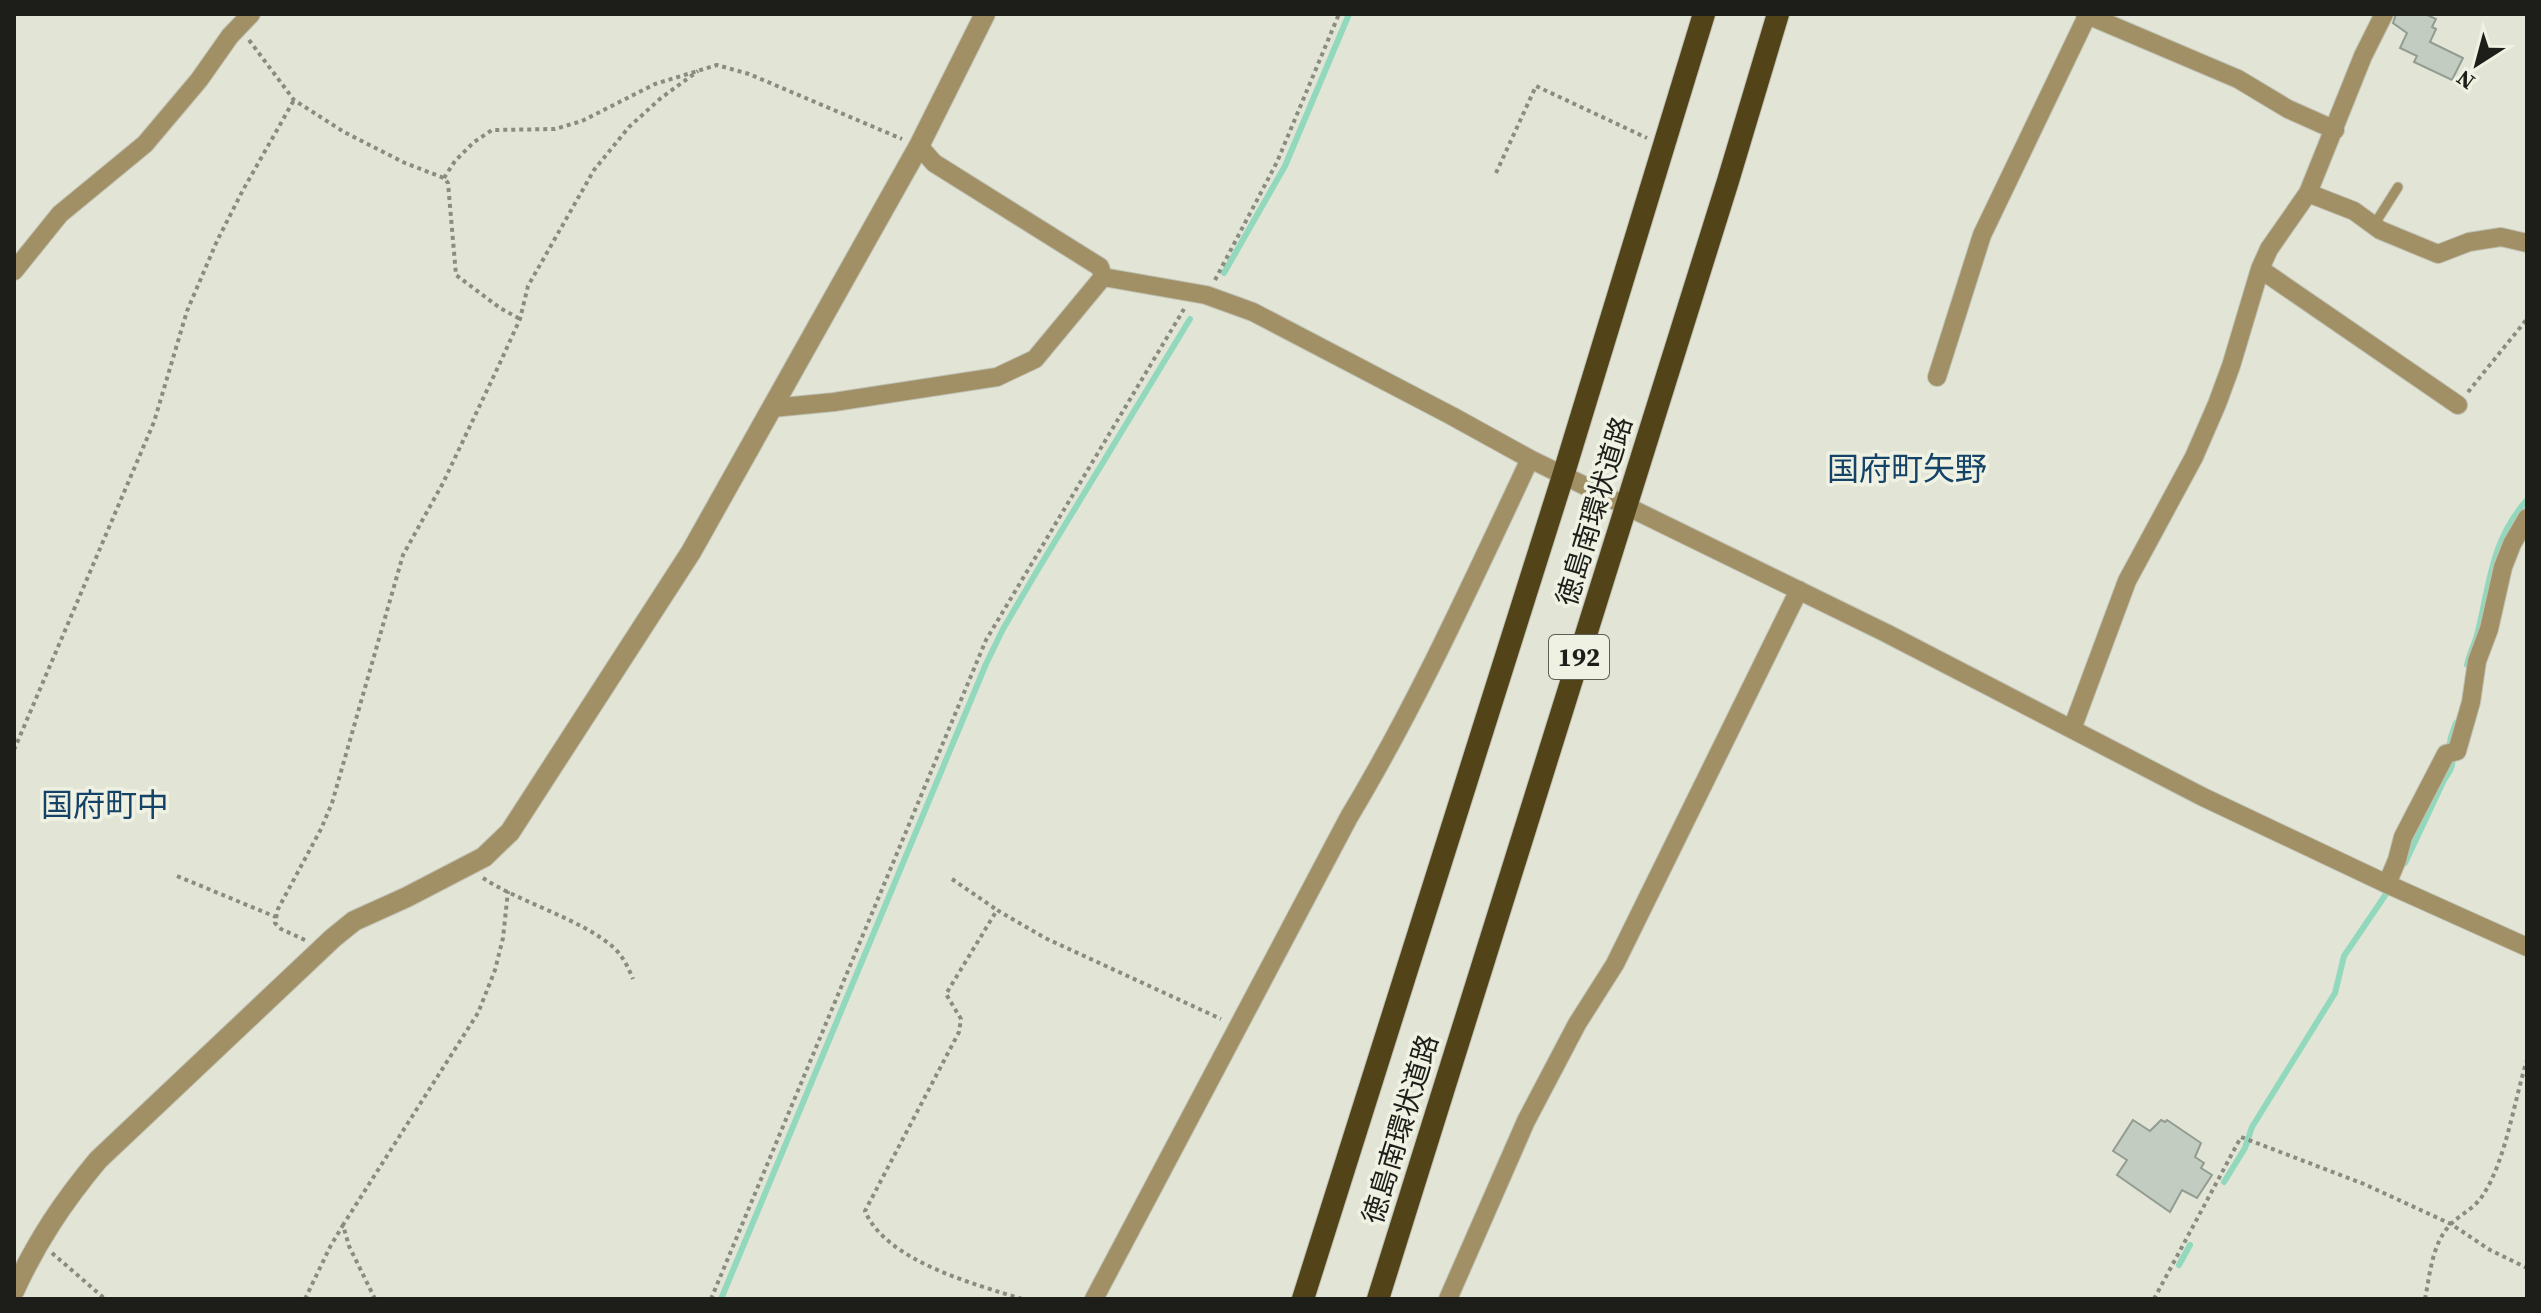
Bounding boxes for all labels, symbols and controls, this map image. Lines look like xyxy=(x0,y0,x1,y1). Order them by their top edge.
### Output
north arrow xyxy=(2437,24,2517,104)
text: N xyxy=(2450,63,2481,97)
street label: 徳島南環状道路 xyxy=(1547,412,1641,610)
district label: 国府町矢野 xyxy=(1827,447,1987,491)
road number: 192 xyxy=(1549,635,1609,679)
district label: 国府町中 xyxy=(41,783,169,827)
street label: 徳島南環状道路 xyxy=(1353,1030,1447,1228)

